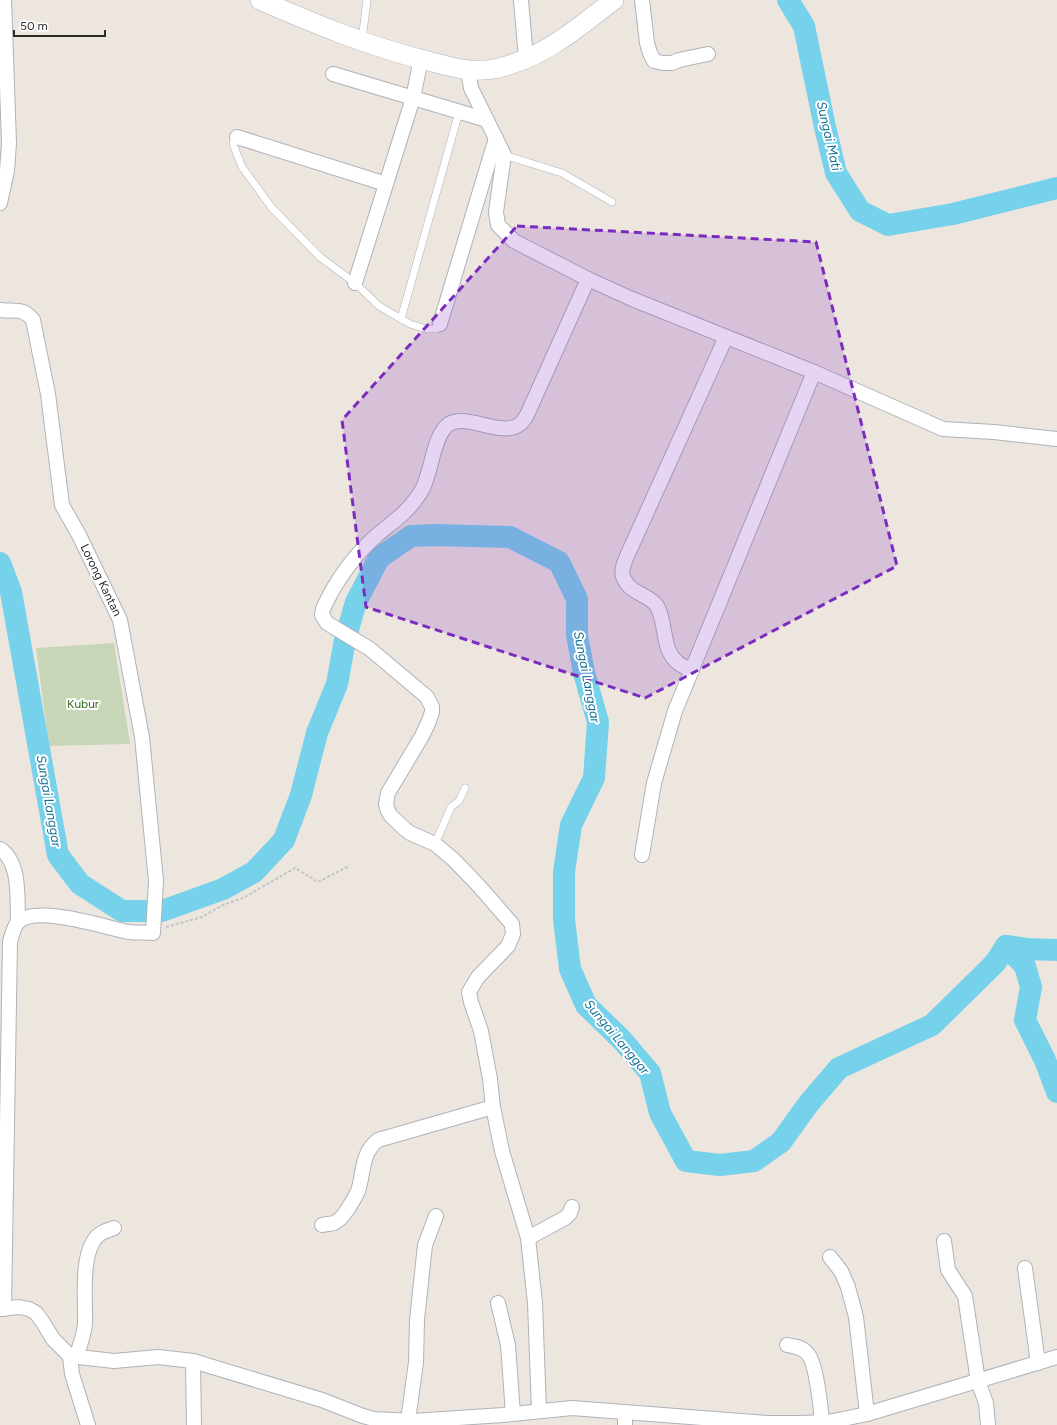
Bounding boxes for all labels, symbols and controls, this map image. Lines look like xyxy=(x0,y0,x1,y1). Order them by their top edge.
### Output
scale bar xyxy=(14,12,105,38)
text: 50 m xyxy=(20,19,48,33)
water label: Sungai Mati xyxy=(814,100,844,173)
street label: Lorong Kantan xyxy=(78,542,125,619)
water label: Sungai Langgar xyxy=(571,630,603,725)
park label: Kubur xyxy=(67,697,99,711)
water label: Sungai Langgar xyxy=(34,754,65,849)
water label: Sungai Langgar xyxy=(581,997,653,1078)

